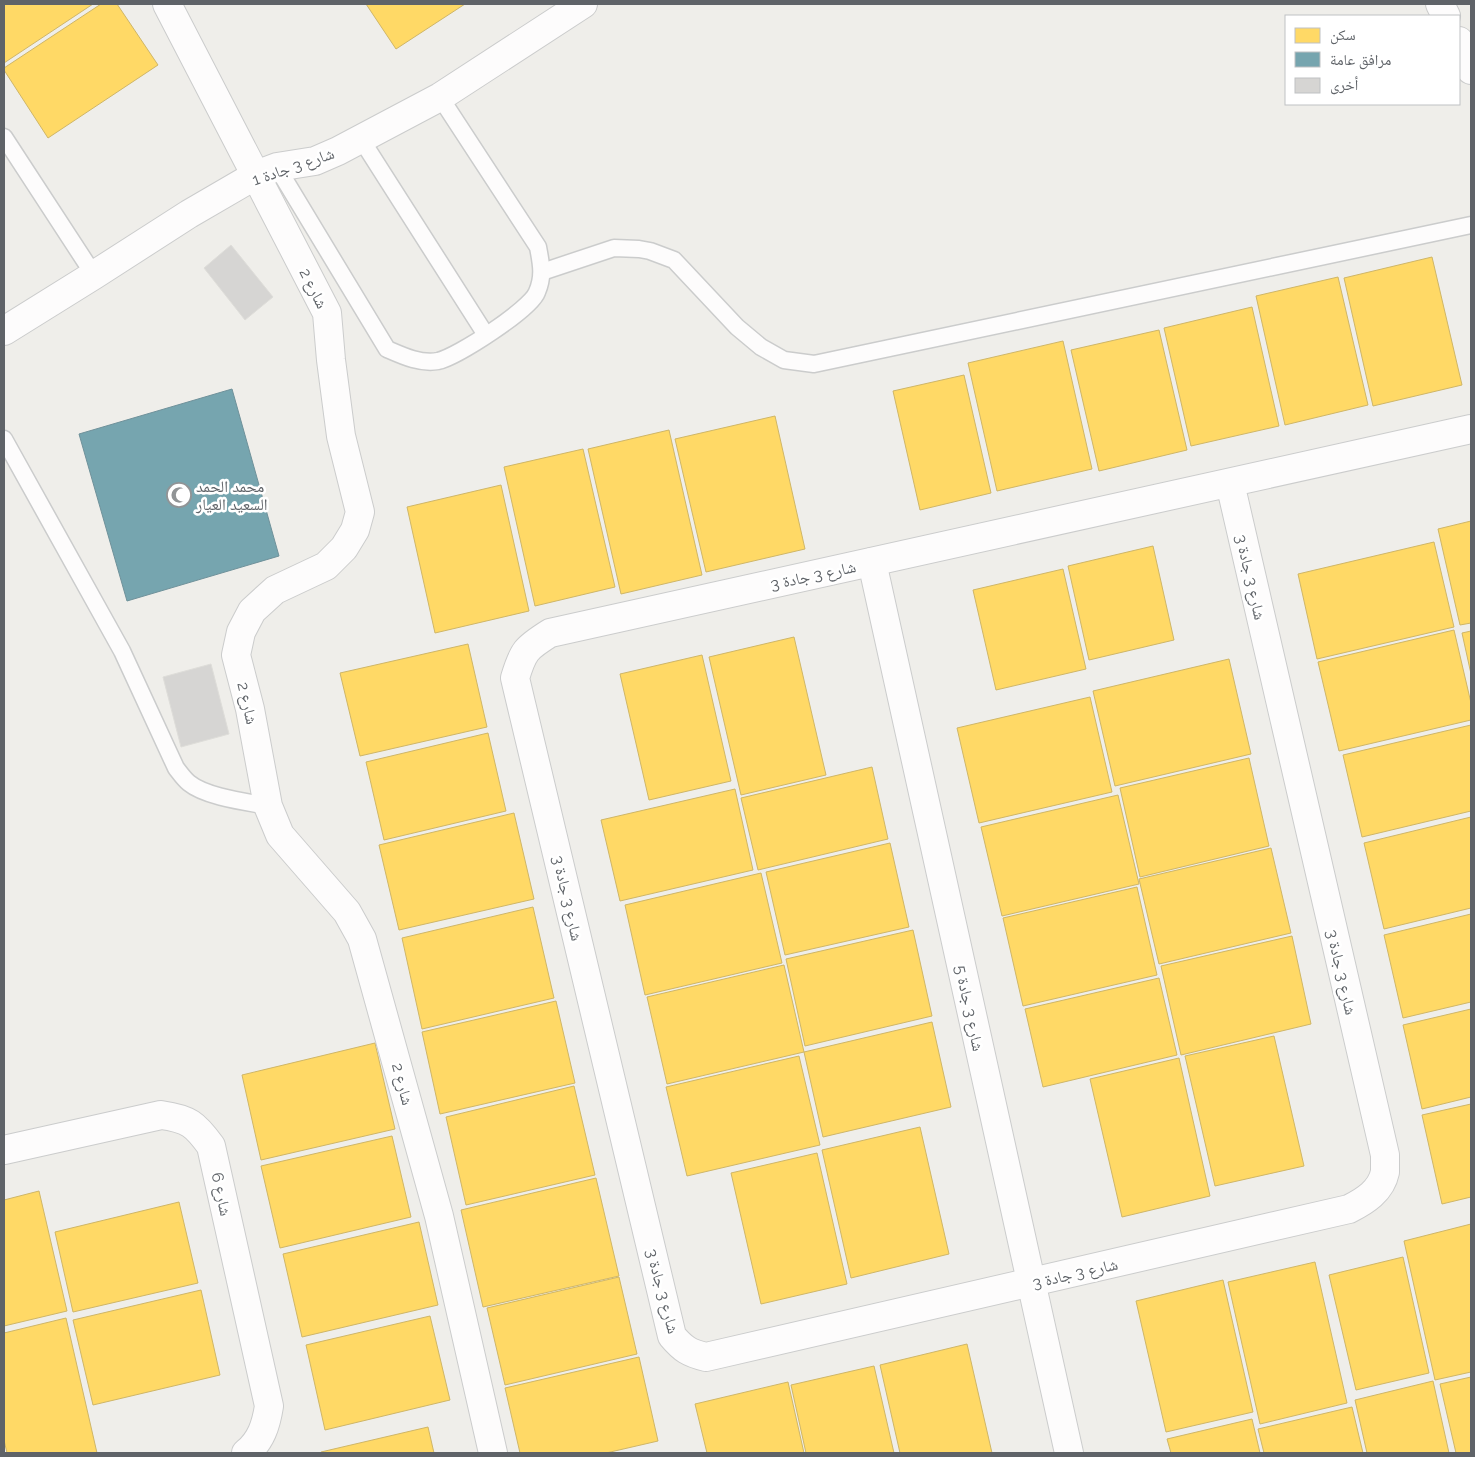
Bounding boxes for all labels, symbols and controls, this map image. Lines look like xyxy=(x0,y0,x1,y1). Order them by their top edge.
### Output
legend xyxy=(1285,15,1460,105)
text: سكن xyxy=(1330,26,1356,45)
text: مرافق عامة xyxy=(1330,51,1391,70)
text: أخرى xyxy=(1330,76,1359,95)
street label: شارع 3 جادة 1 xyxy=(250,144,337,190)
street label: شارع 2 xyxy=(294,265,332,312)
place label: محمد الحمد السعيد العيار xyxy=(195,477,268,514)
mosque icon: محمد الحمد السعيد العيار xyxy=(166,482,192,508)
street label: شارع 3 جادة 3 xyxy=(1230,533,1270,622)
street label: شارع 3 جادة 3 xyxy=(769,557,858,595)
street label: شارع 2 xyxy=(232,680,262,726)
street label: شارع 3 جادة 3 xyxy=(547,854,587,943)
street label: شارع 3 جادة 3 xyxy=(1321,928,1361,1017)
street label: شارع 3 جادة 5 xyxy=(950,963,988,1053)
street label: شارع 2 xyxy=(387,1061,417,1108)
street label: شارع 6 xyxy=(207,1171,235,1218)
street label: شارع 3 جادة 3 xyxy=(641,1247,683,1336)
street label: شارع 3 جادة 3 xyxy=(1031,1254,1120,1294)

